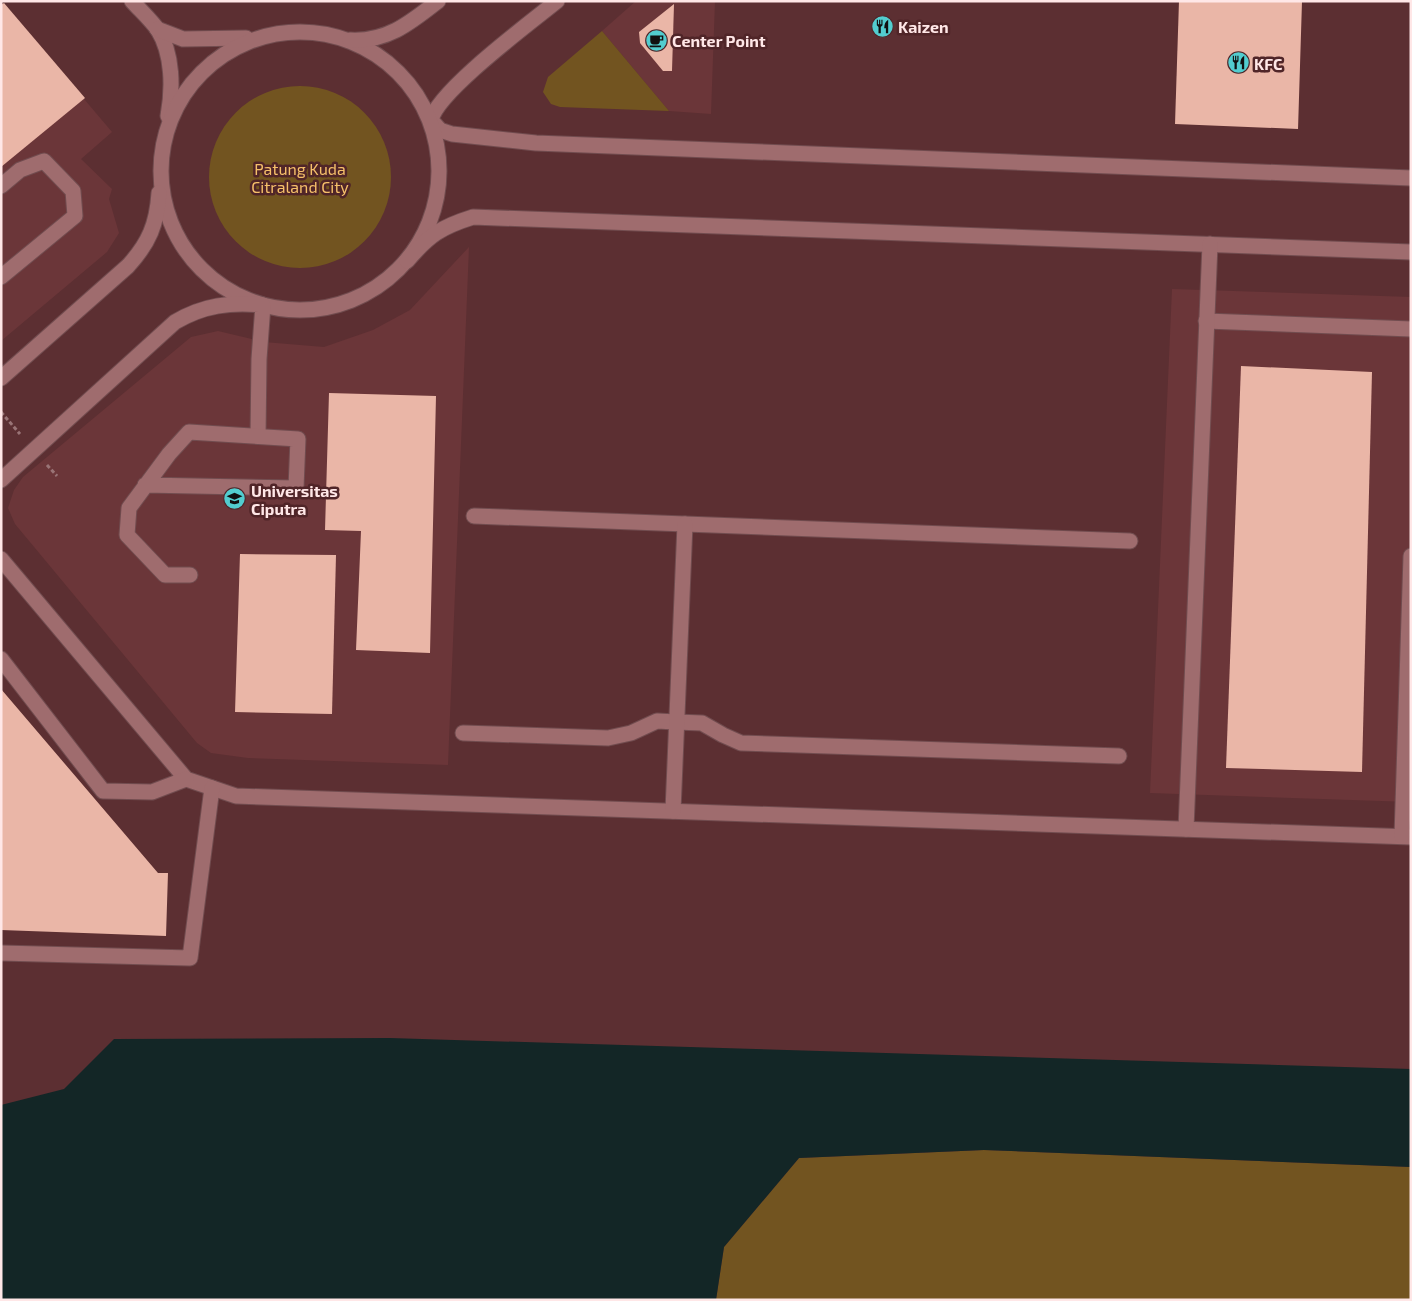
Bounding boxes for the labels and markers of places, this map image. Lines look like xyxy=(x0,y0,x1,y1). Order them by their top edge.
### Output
restaurant icon: Kaizen xyxy=(870,14,894,38)
place label: Kaizen xyxy=(898,17,949,36)
cafe icon: Center Point xyxy=(644,28,668,52)
place label: Center Point xyxy=(672,31,766,50)
restaurant icon: KFC xyxy=(1226,51,1250,75)
place label: KFC xyxy=(1254,54,1282,73)
place label: Universitas Ciputra xyxy=(251,481,338,518)
school or university icon: Universitas Ciputra xyxy=(223,487,247,511)

